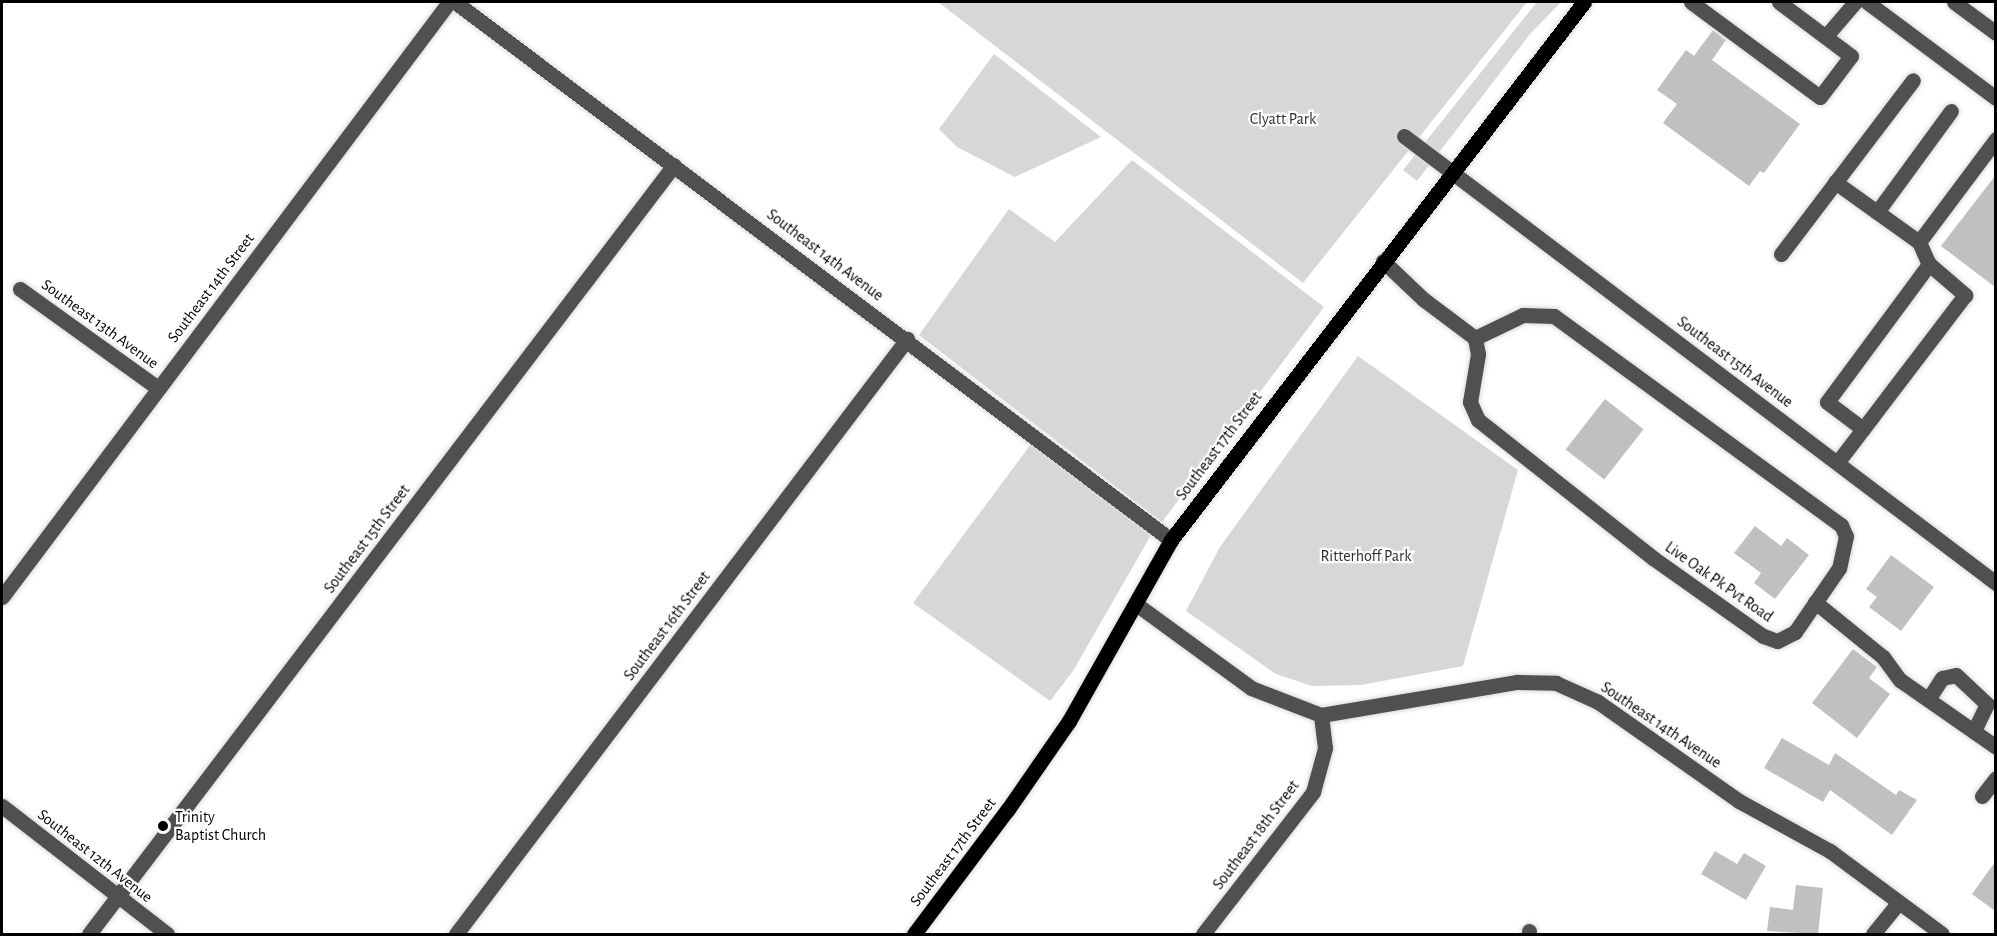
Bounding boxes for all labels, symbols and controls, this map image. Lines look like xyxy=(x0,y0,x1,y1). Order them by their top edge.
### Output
park label: Clyatt Park xyxy=(1250,109,1316,129)
street label: Southeast 14th Avenue xyxy=(763,205,887,305)
street label: Southeast 14th Street xyxy=(164,229,258,347)
street label: Southeast 13th Avenue xyxy=(38,275,162,373)
street label: Southeast 15th Avenue xyxy=(1673,312,1797,412)
street label: Southeast 17th Street xyxy=(1172,388,1266,504)
street label: Southeast 15th Street xyxy=(320,481,414,597)
street label: Live Oak Pk Pvt Road xyxy=(1661,538,1777,626)
park label: Ritterhoff Park xyxy=(1320,546,1412,566)
street label: Southeast 16th Street xyxy=(620,568,714,684)
street label: Southeast 14th Avenue xyxy=(1597,678,1725,772)
street label: Southeast 18th Street xyxy=(1209,777,1303,893)
street label: Southeast 17th Street xyxy=(906,794,1000,910)
street label: Southeast 12th Avenue xyxy=(34,805,156,907)
place label: Trinity Baptist Church xyxy=(175,807,266,845)
marker: Trinity Baptist Church xyxy=(156,819,170,833)

